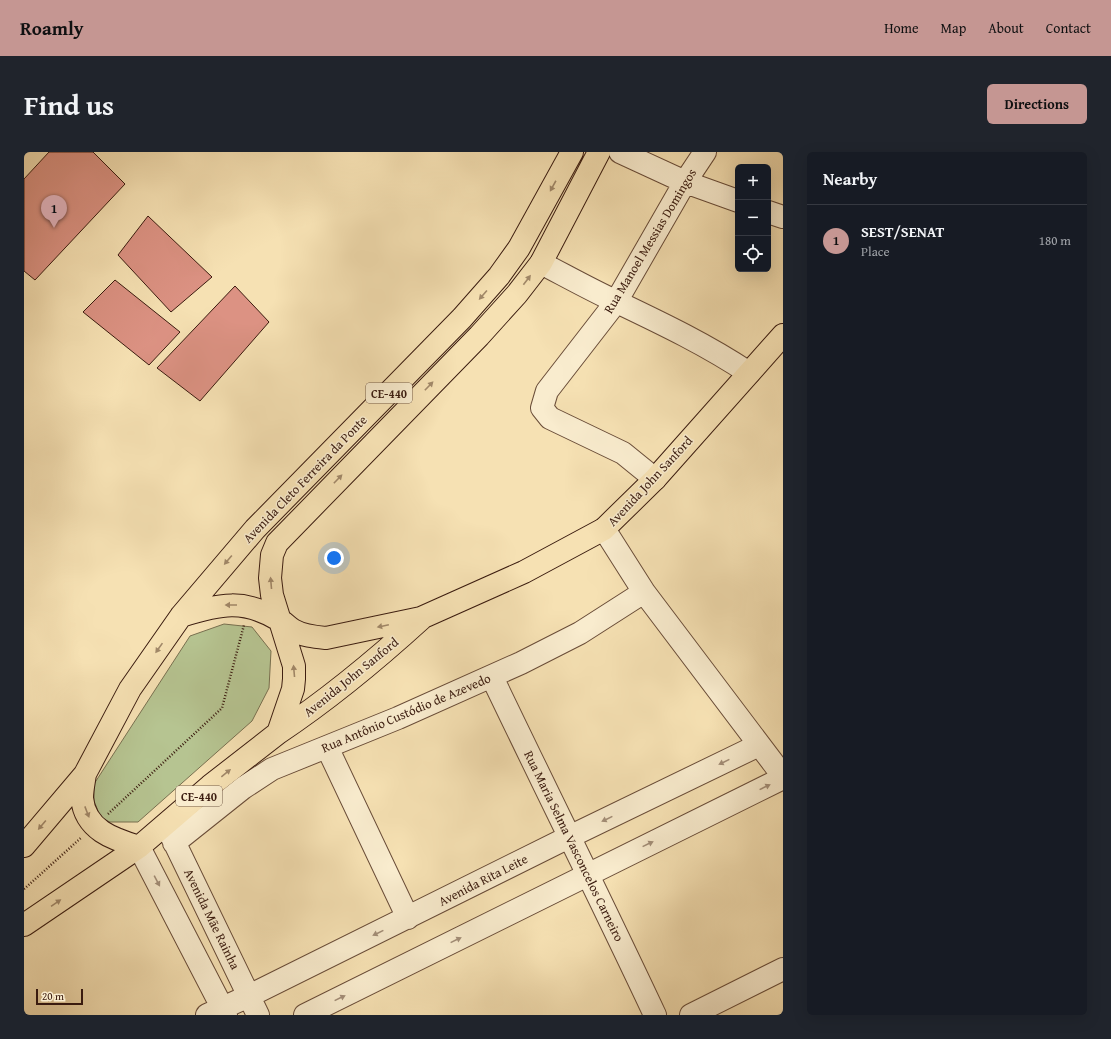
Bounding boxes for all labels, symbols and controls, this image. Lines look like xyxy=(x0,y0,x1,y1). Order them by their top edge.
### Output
text: Roamly xyxy=(20,14,84,42)
text: Home xyxy=(884,18,919,38)
text: Map xyxy=(941,18,966,38)
text: About xyxy=(988,18,1024,38)
text: Contact xyxy=(1046,18,1091,38)
text: Find us xyxy=(24,84,114,125)
button: Directions xyxy=(987,84,1087,124)
map controls xyxy=(735,164,771,272)
button: + xyxy=(735,164,771,200)
street label: Rua Manoel Messias Domingos xyxy=(599,165,701,317)
text: Nearby xyxy=(823,166,877,191)
one-way arrow xyxy=(549,180,556,192)
pin: 1 xyxy=(41,195,67,228)
button: − xyxy=(735,200,771,236)
text: SEST/SENAT xyxy=(861,221,944,242)
text: 1 xyxy=(833,231,839,250)
text: 180 m xyxy=(1039,231,1071,250)
button: locate xyxy=(735,236,771,272)
text: Place xyxy=(861,242,890,261)
one-way arrow xyxy=(523,275,531,286)
one-way arrow xyxy=(478,289,487,300)
one-way arrow xyxy=(425,381,434,391)
road number: CE-440 xyxy=(366,383,412,403)
street label: Avenida Cleto Ferreira da Ponte xyxy=(239,411,371,547)
street label: Avenida John Sanford xyxy=(603,432,697,530)
one-way arrow xyxy=(334,474,343,484)
your location xyxy=(324,548,344,568)
one-way arrow xyxy=(224,555,233,566)
one-way arrow xyxy=(267,577,274,589)
one-way arrow xyxy=(224,602,237,608)
one-way arrow xyxy=(377,624,389,630)
street label: Avenida John Sanford xyxy=(299,633,403,721)
one-way arrow xyxy=(155,643,163,653)
one-way arrow xyxy=(290,665,297,677)
street label: Rua Antônio Custódio de Azevedo xyxy=(318,668,494,757)
street label: Rua Maria Selma Vasconcelos Carneiro xyxy=(519,747,629,945)
one-way arrow xyxy=(719,759,730,765)
one-way arrow xyxy=(221,769,232,778)
one-way arrow xyxy=(759,784,770,790)
road number: CE-440 xyxy=(176,786,222,806)
one-way arrow xyxy=(84,806,90,818)
one-way arrow xyxy=(602,816,613,822)
one-way arrow xyxy=(37,819,46,830)
one-way arrow xyxy=(642,841,654,848)
street label: Avenida Rita Leite xyxy=(435,849,531,911)
street label: Avenida Mãe Rainha xyxy=(179,865,245,973)
one-way arrow xyxy=(154,875,161,887)
one-way arrow xyxy=(51,899,62,907)
one-way arrow xyxy=(372,930,384,936)
one-way arrow xyxy=(451,936,462,943)
scale bar xyxy=(36,987,83,1006)
text: 20 m xyxy=(42,988,64,1004)
one-way arrow xyxy=(334,994,346,1001)

